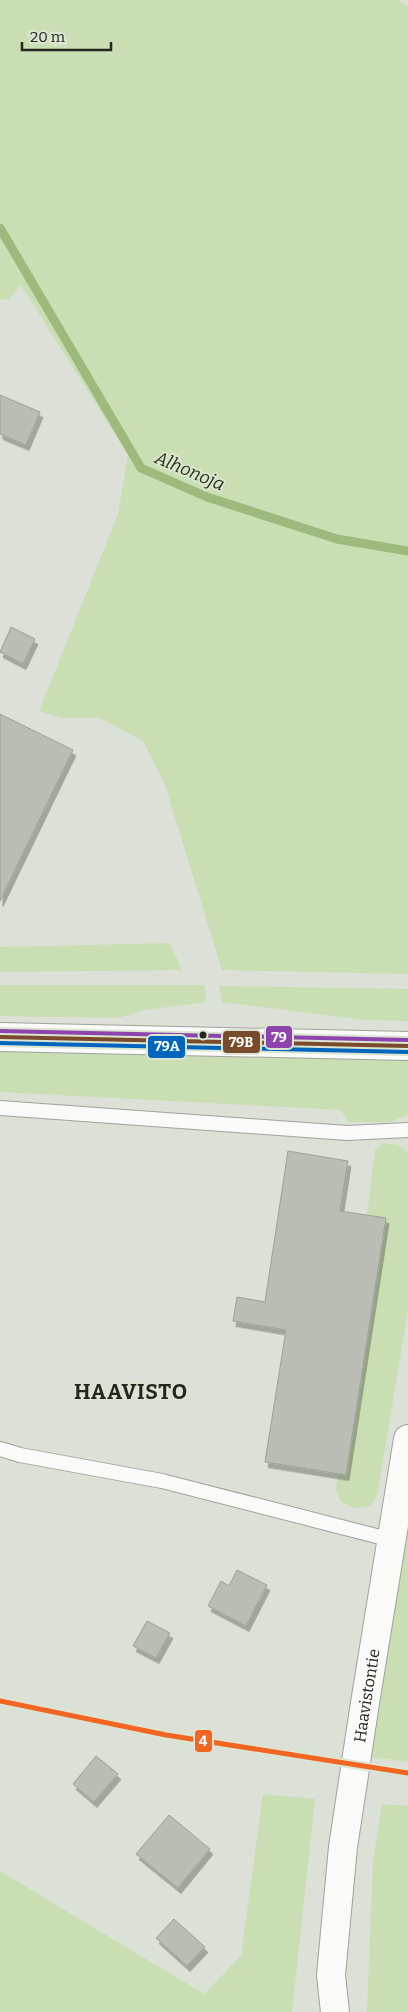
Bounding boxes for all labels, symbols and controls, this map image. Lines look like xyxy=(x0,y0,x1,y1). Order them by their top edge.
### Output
scale bar xyxy=(22,20,111,52)
text: 20 m xyxy=(30,28,66,46)
water label: Alhonoja xyxy=(151,446,228,495)
line badge: 79 xyxy=(265,1025,293,1049)
text: 79 xyxy=(271,1029,287,1046)
unlabelled marker xyxy=(198,1030,208,1040)
line badge: 79B xyxy=(222,1030,261,1054)
text: 79B xyxy=(229,1034,253,1051)
line badge: 79A xyxy=(147,1035,186,1059)
text: 79A xyxy=(154,1038,180,1055)
district label: HAAVISTO xyxy=(74,1379,188,1405)
street label: Haavistontie xyxy=(350,1647,384,1744)
line badge: 4 xyxy=(194,1729,213,1753)
text: 4 xyxy=(199,1733,208,1750)

